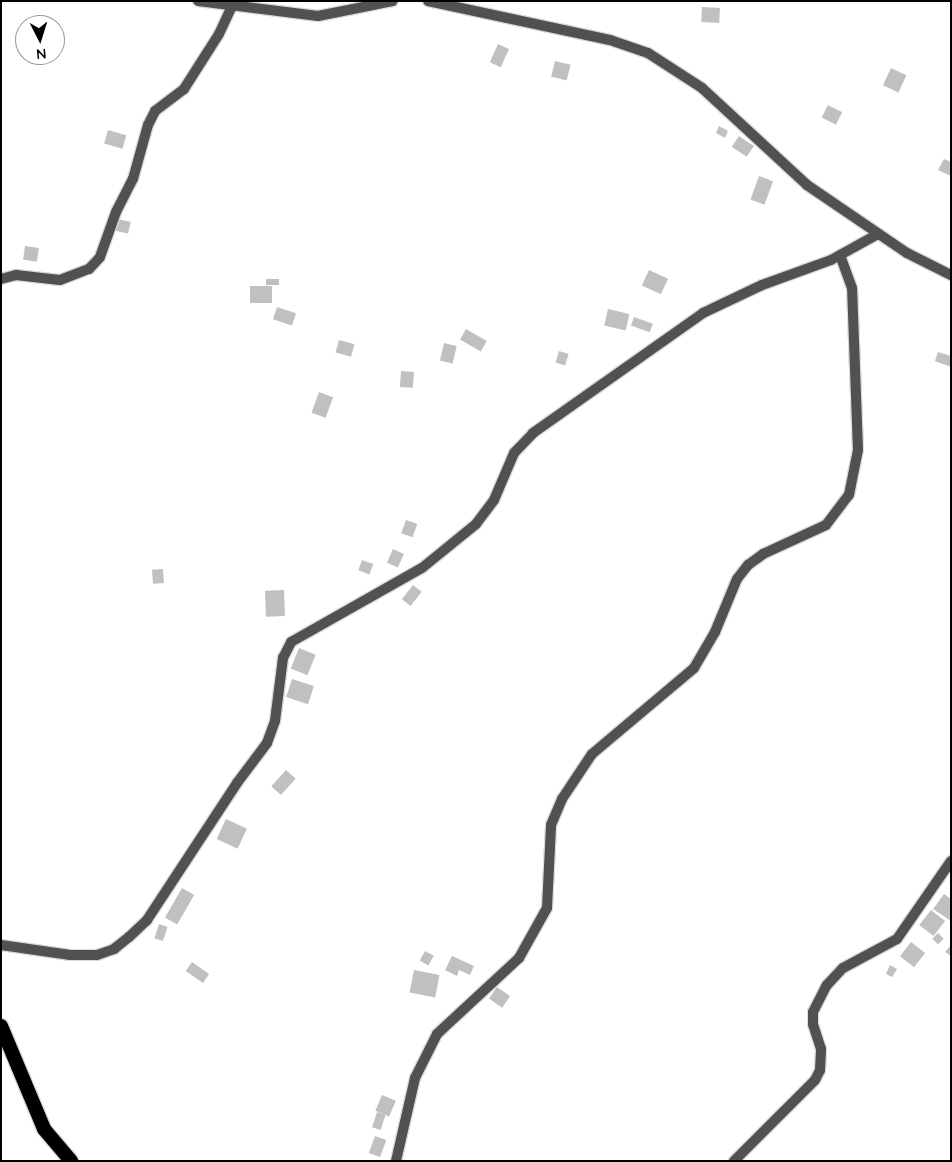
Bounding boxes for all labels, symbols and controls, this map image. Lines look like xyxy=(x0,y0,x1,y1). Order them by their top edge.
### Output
north arrow xyxy=(15,15,65,65)
text: N xyxy=(35,45,47,63)

